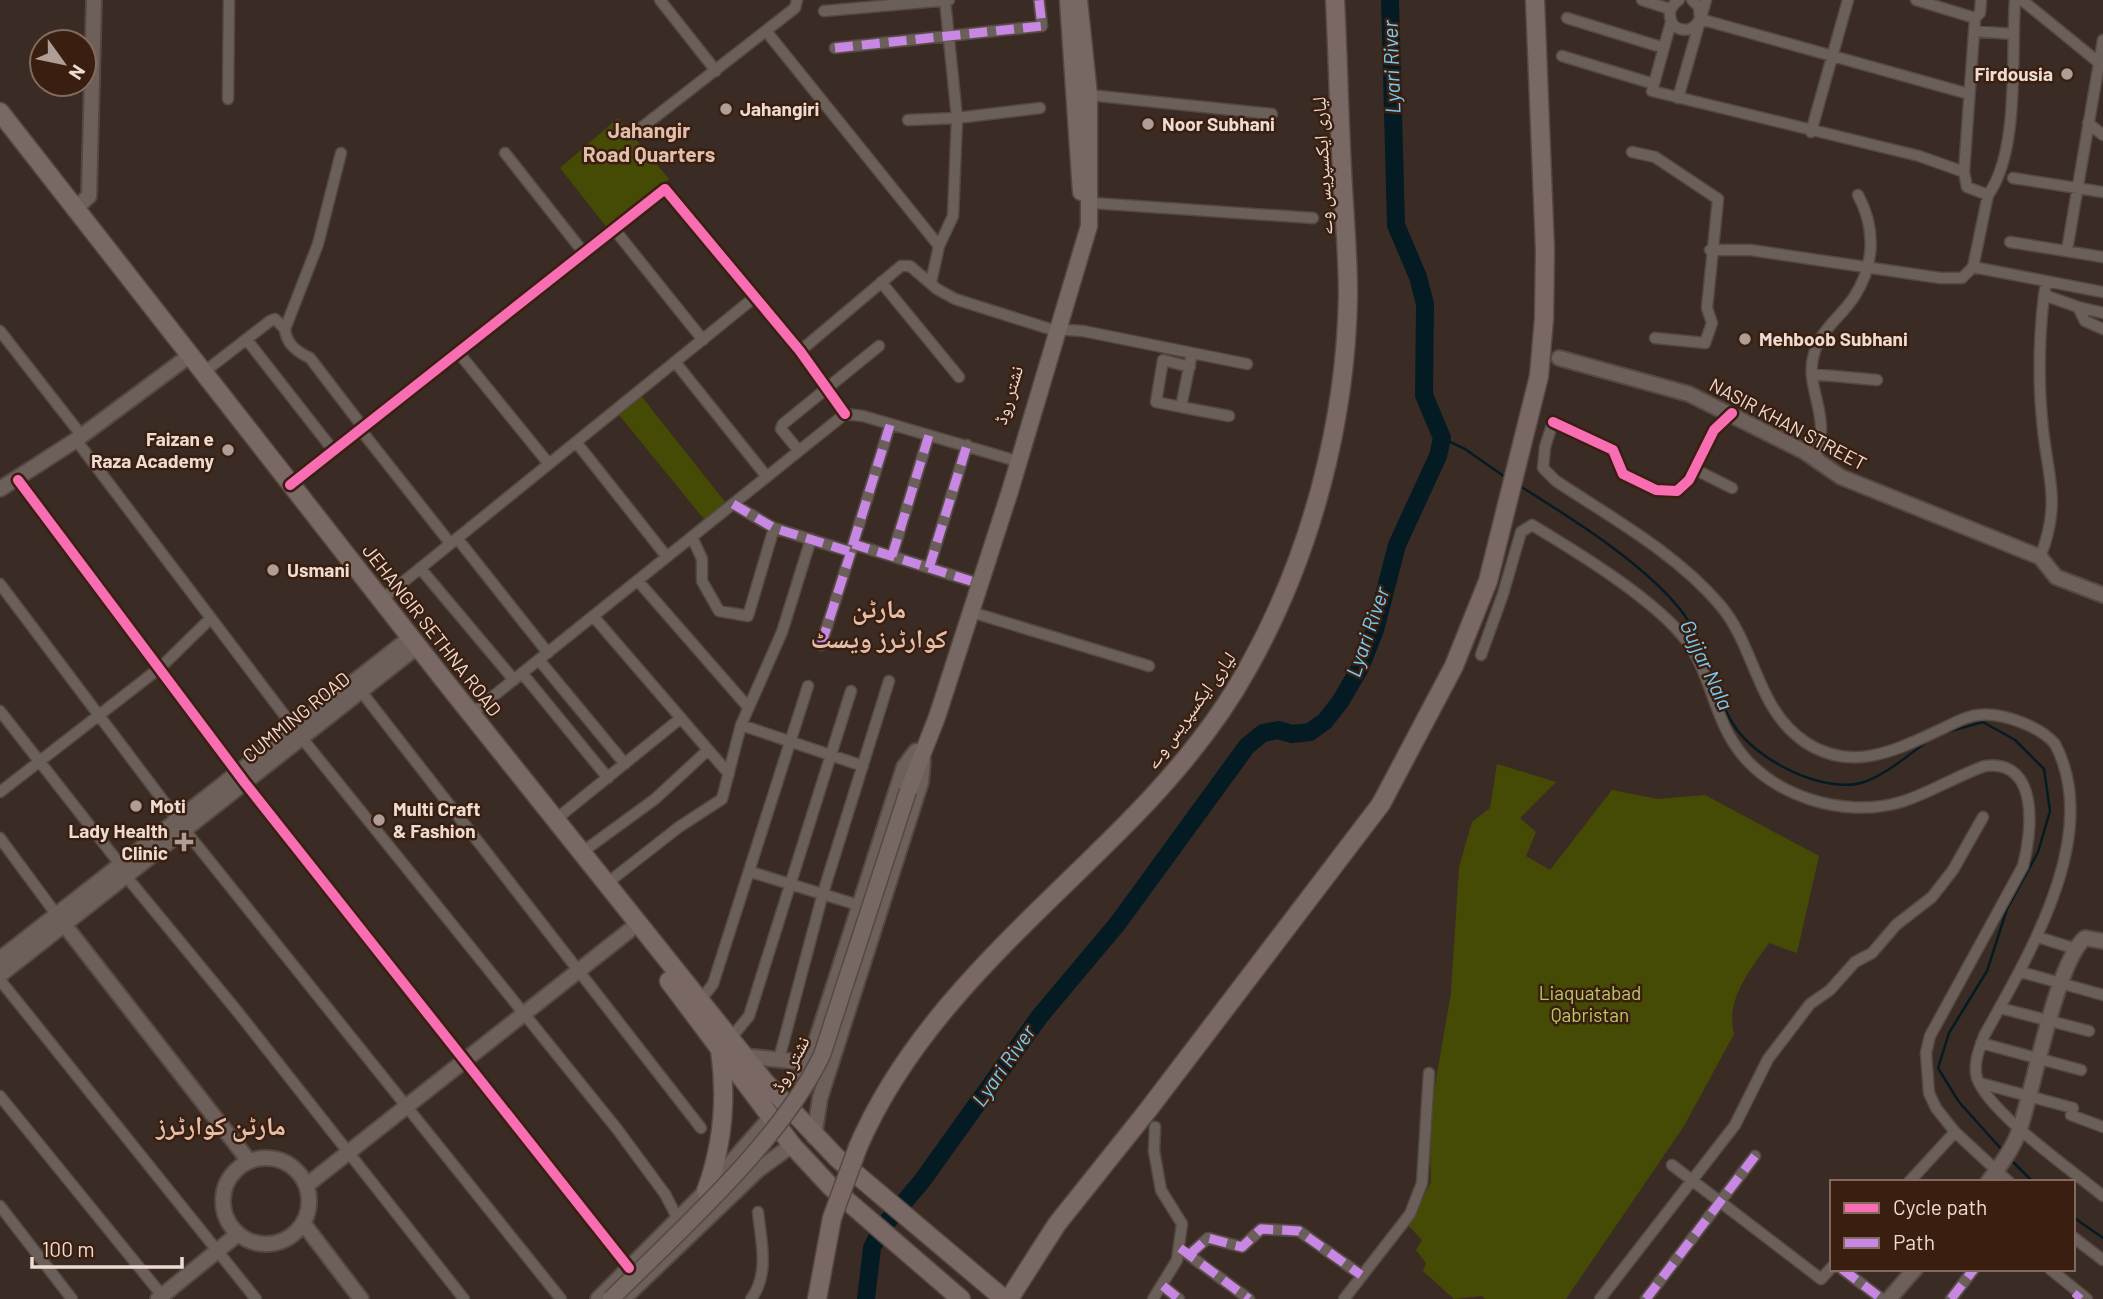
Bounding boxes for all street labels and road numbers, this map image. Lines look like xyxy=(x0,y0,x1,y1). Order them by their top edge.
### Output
street label: لیاری ایکسپریس وے xyxy=(1306,96,1338,236)
street label: نشتر روڈ xyxy=(988,363,1028,427)
street label: NASIR KHAN STREET xyxy=(1706,372,1871,475)
street label: JEHANGIR SETHNA ROAD xyxy=(358,539,507,720)
street label: لیاری ایکسپریس وے xyxy=(1140,647,1241,773)
street label: CUMMING ROAD xyxy=(238,666,354,767)
street label: نشتر روڈ xyxy=(765,1032,815,1096)

